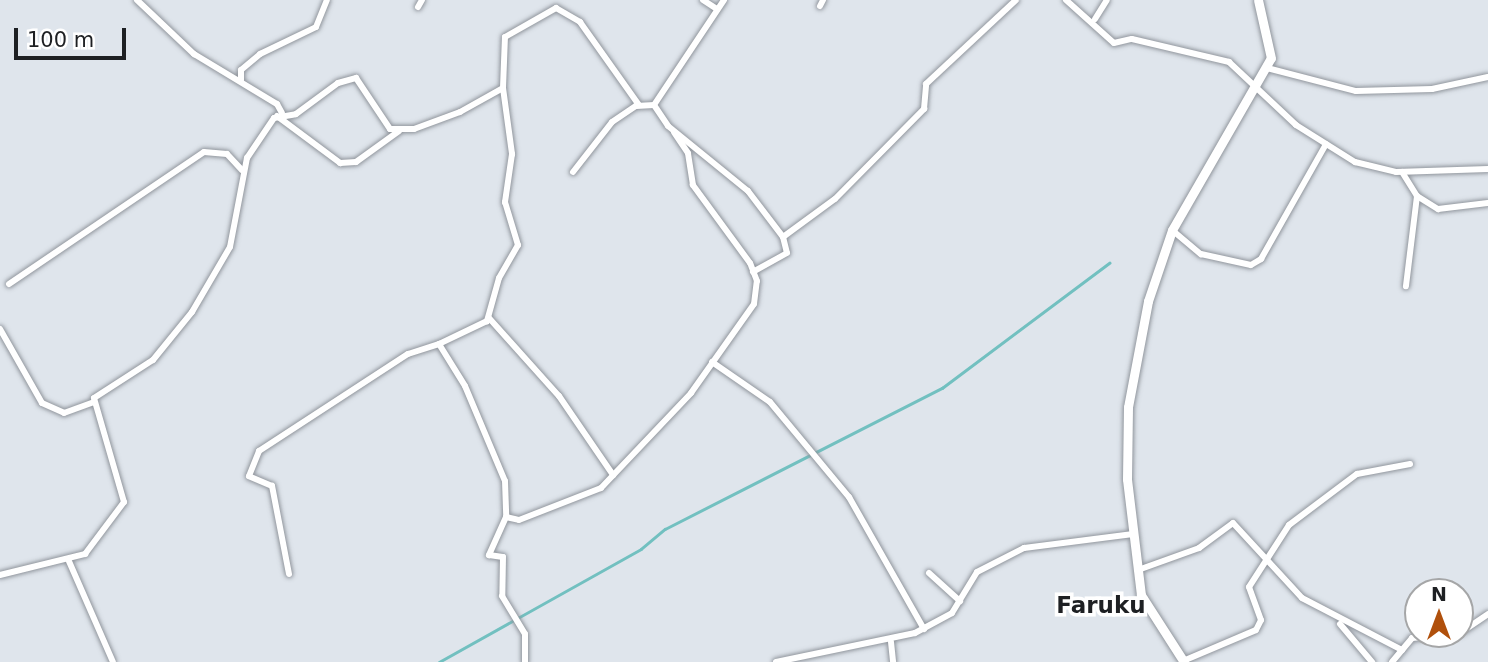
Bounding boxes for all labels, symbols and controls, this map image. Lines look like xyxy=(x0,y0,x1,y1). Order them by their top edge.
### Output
scale bar xyxy=(18,14,130,58)
text: 100 m xyxy=(27,28,94,52)
north arrow xyxy=(1404,578,1474,648)
text: N xyxy=(1431,583,1447,605)
district label: Faruku xyxy=(1056,591,1146,619)

